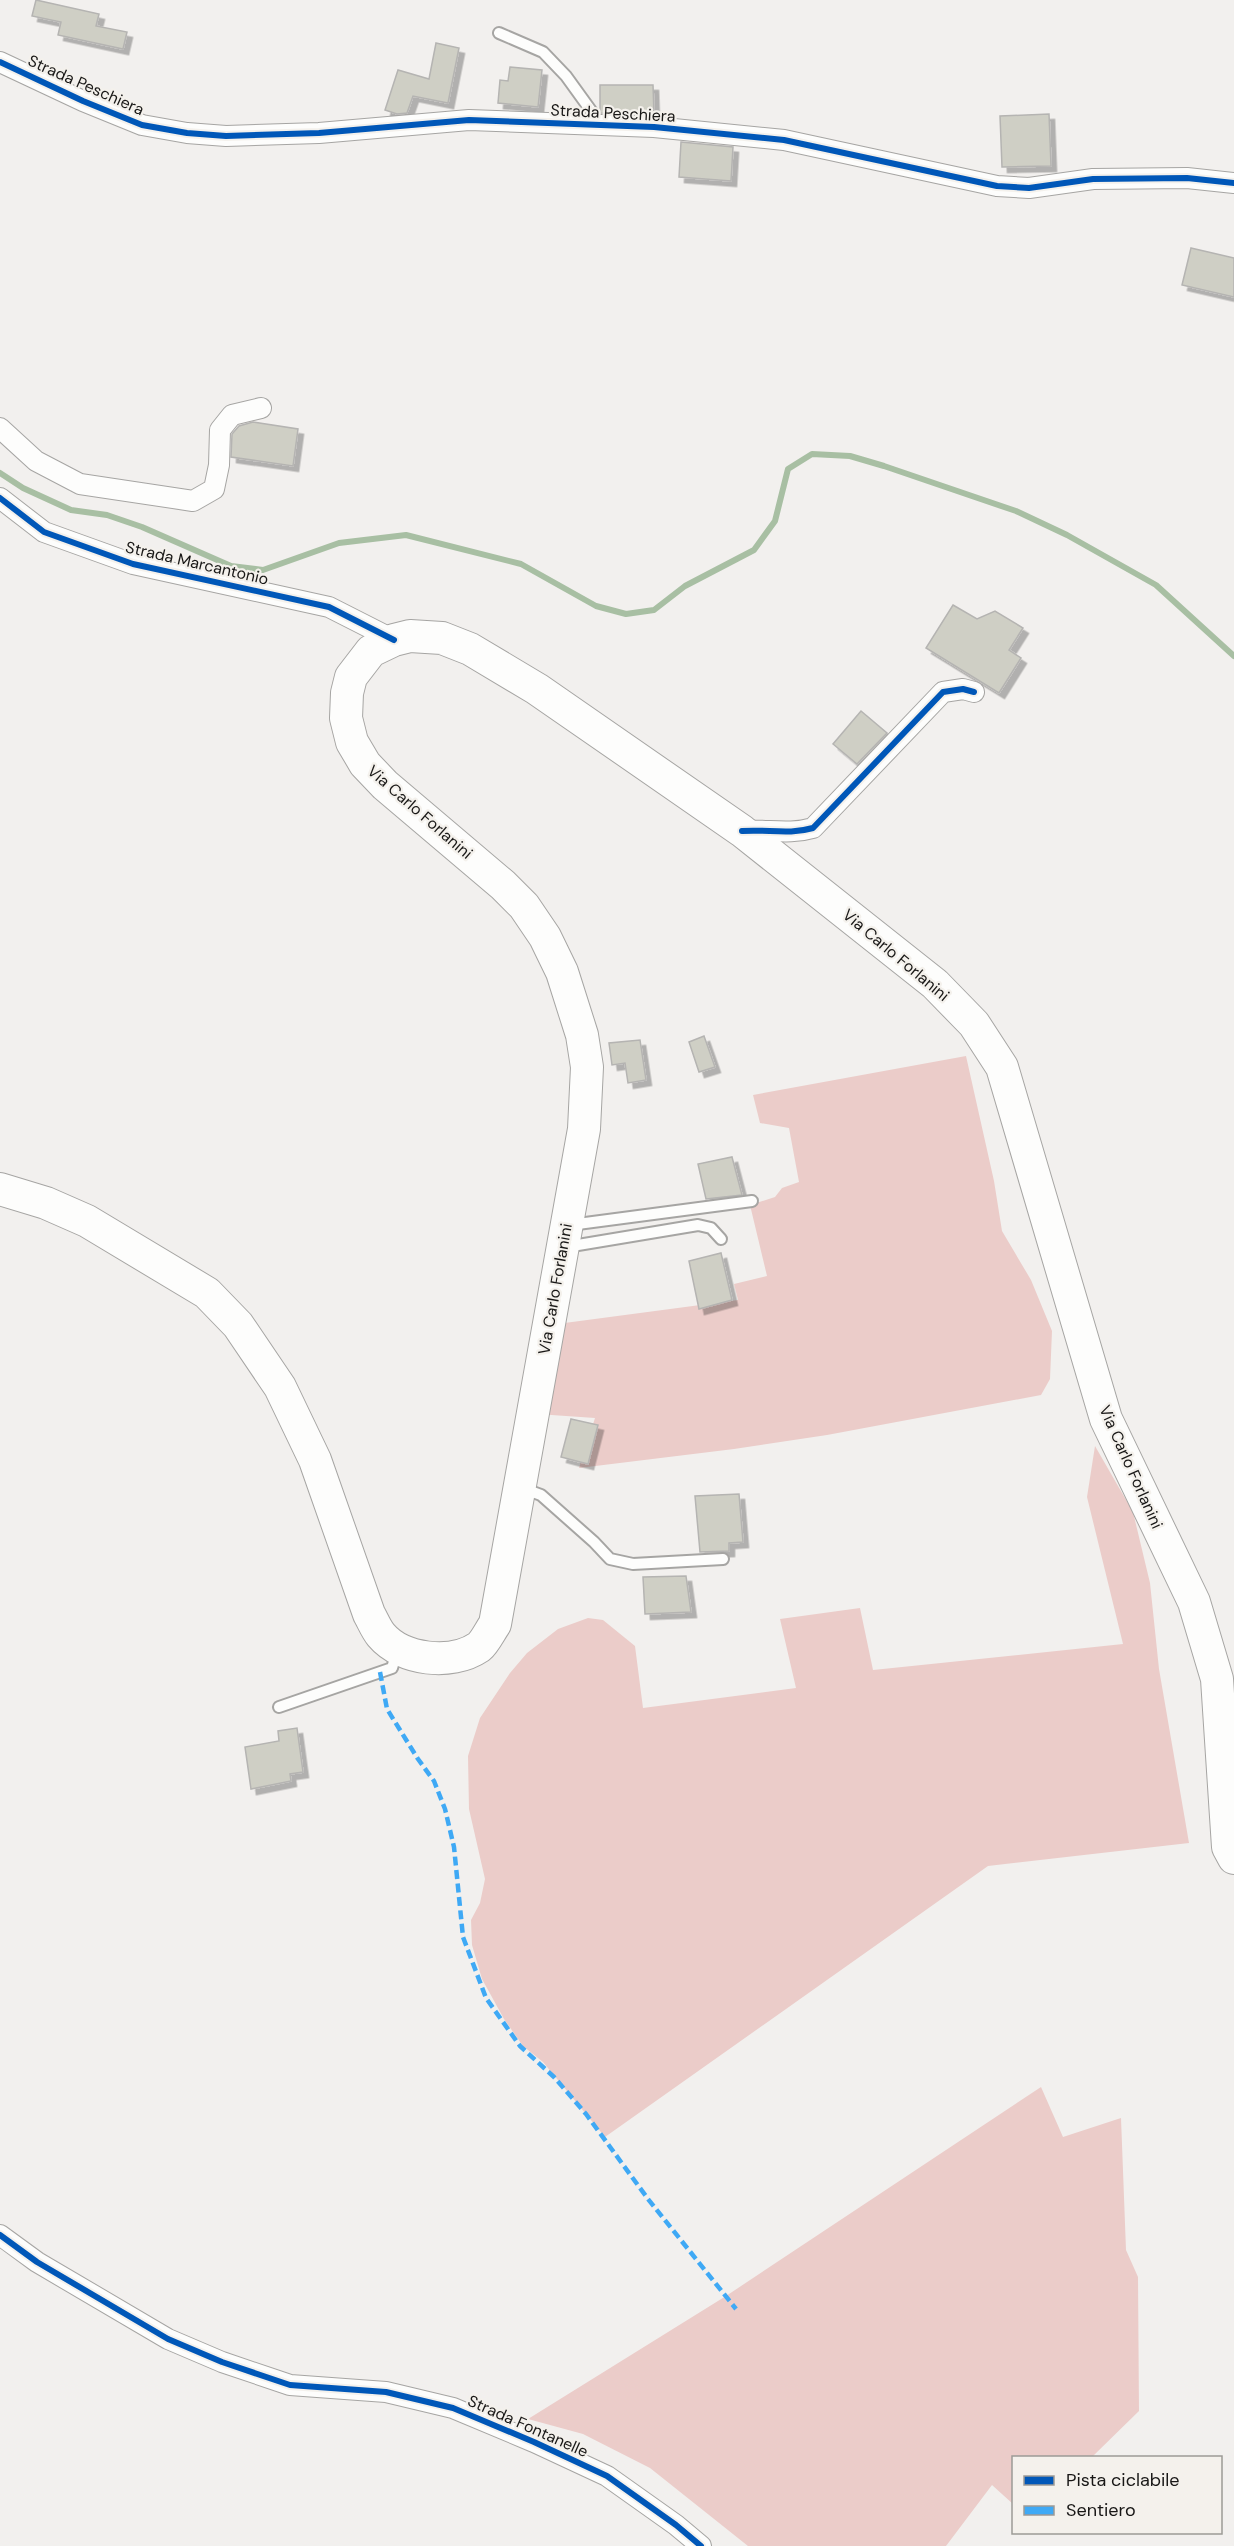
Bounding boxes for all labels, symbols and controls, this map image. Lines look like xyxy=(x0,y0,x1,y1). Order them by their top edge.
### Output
street label: Strada Peschiera xyxy=(25,50,147,120)
street label: Strada Peschiera xyxy=(550,99,676,127)
street label: Strada Marcantonio xyxy=(123,536,271,590)
street label: Via Carlo Forlanini xyxy=(363,760,477,864)
street label: Via Carlo Forlanini xyxy=(838,904,954,1006)
street label: Via Carlo Forlanini xyxy=(533,1222,577,1356)
street label: Via Carlo Forlanini xyxy=(1094,1402,1168,1532)
street label: Strada Fontanelle xyxy=(465,2390,591,2462)
legend xyxy=(1012,2456,1222,2534)
text: Pista ciclabile xyxy=(1066,2468,1180,2492)
text: Sentiero xyxy=(1066,2498,1136,2522)

